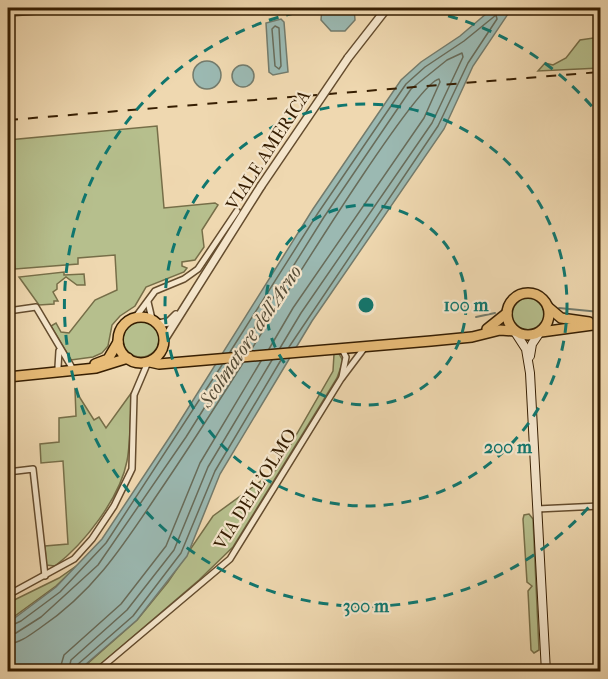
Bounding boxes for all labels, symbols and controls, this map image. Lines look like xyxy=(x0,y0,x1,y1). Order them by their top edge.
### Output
street label: VIALE AMERICA xyxy=(221,86,315,215)
water label: Scolmatore dell'Arno xyxy=(194,261,307,413)
centre of rings xyxy=(356,295,376,315)
text: 100 m xyxy=(443,295,490,316)
street label: VIA DELL'OLMO xyxy=(209,425,301,554)
text: 200 m xyxy=(484,437,533,458)
text: 300 m xyxy=(343,596,390,617)

